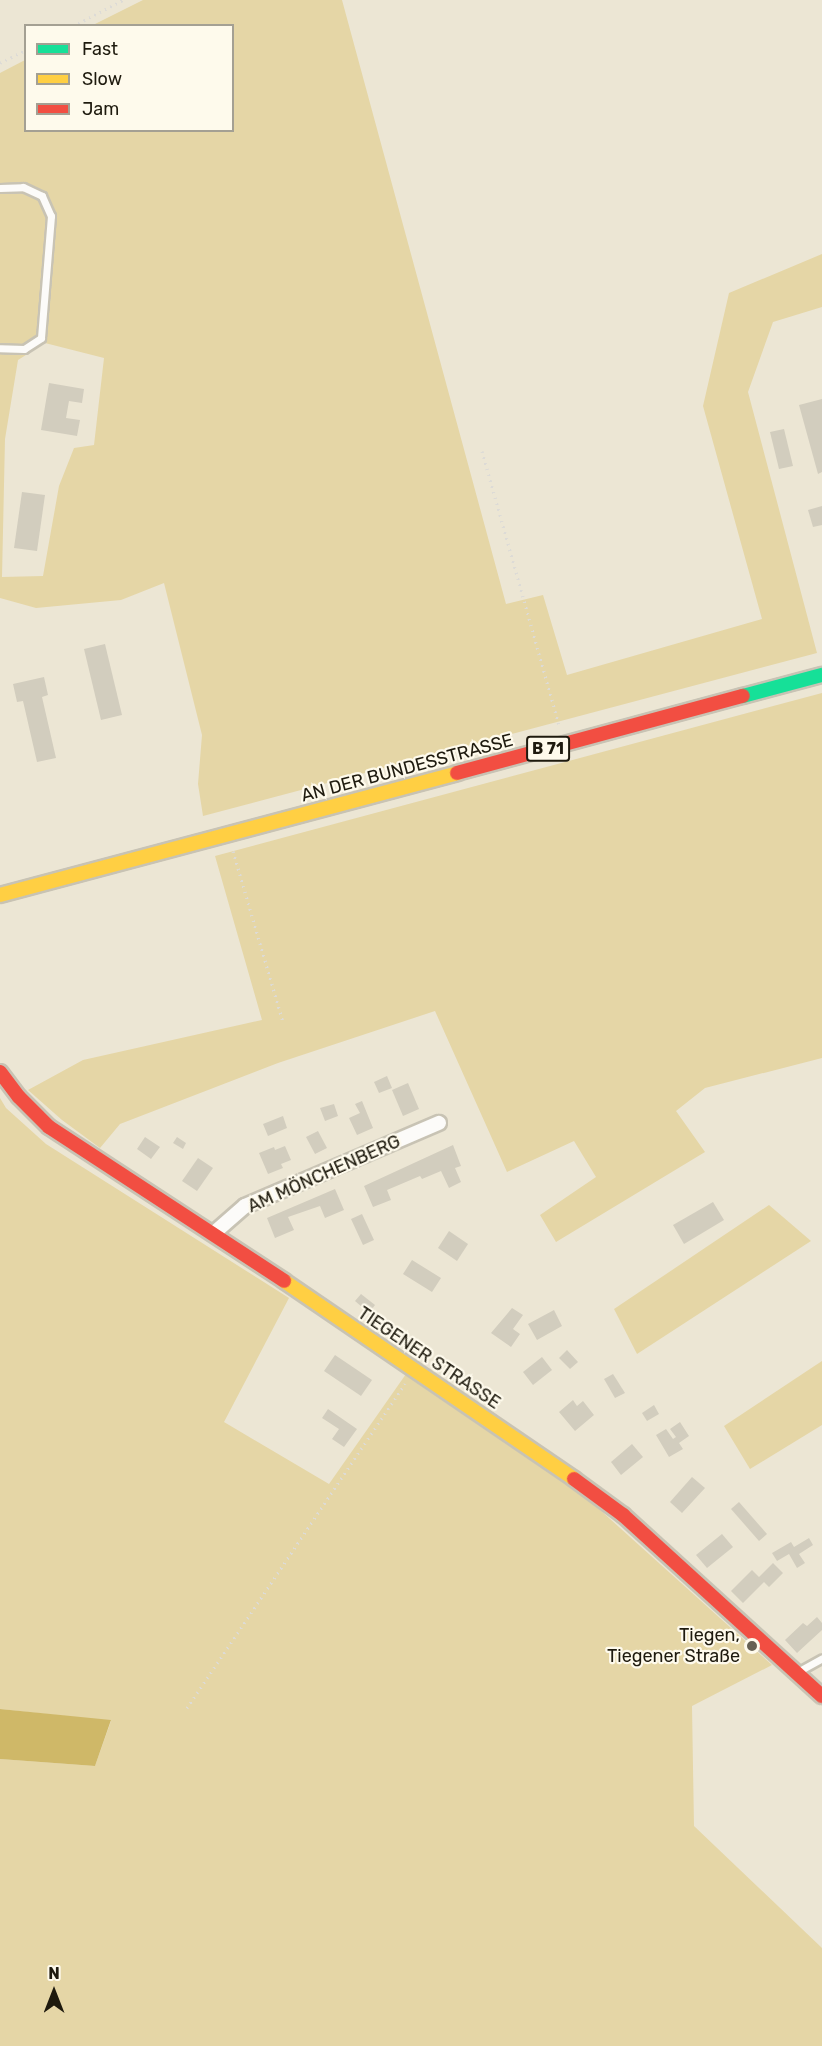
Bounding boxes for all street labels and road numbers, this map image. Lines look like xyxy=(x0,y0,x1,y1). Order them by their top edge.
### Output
street label: AN DER BUNDESSTRASSE xyxy=(299,729,515,807)
road number: B 71 xyxy=(526,736,570,762)
street label: AM MÖNCHENBERG xyxy=(244,1131,404,1217)
street label: TIEGENER STRASSE xyxy=(354,1302,504,1414)

